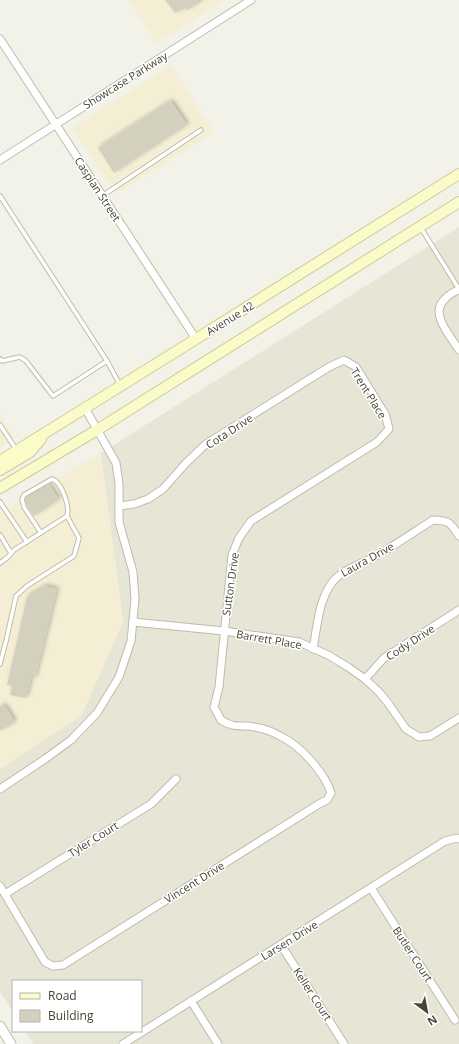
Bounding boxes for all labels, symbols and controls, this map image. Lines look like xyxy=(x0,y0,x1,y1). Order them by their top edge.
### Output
street label: Showcase Parkway xyxy=(80,48,170,112)
street label: Caspian Street xyxy=(71,154,125,224)
street label: Avenue 42 xyxy=(203,297,257,339)
street label: Trent Place xyxy=(347,365,391,421)
street label: Cota Drive xyxy=(203,410,255,452)
street label: Laura Drive xyxy=(338,538,396,580)
street label: Sutton Drive xyxy=(218,551,242,617)
street label: Cody Drive xyxy=(383,621,437,663)
street label: Barrett Place xyxy=(235,626,303,652)
street label: Tyler Court xyxy=(65,818,121,860)
street label: Vincent Drive xyxy=(161,858,227,906)
street label: Larsen Drive xyxy=(258,917,320,963)
street label: Butler Court xyxy=(390,924,436,984)
street label: Keller Court xyxy=(290,964,336,1024)
legend xyxy=(12,980,142,1032)
text: Road xyxy=(48,987,77,1004)
north arrow xyxy=(407,992,447,1032)
text: Building xyxy=(48,1007,94,1024)
text: N xyxy=(425,1012,440,1030)

